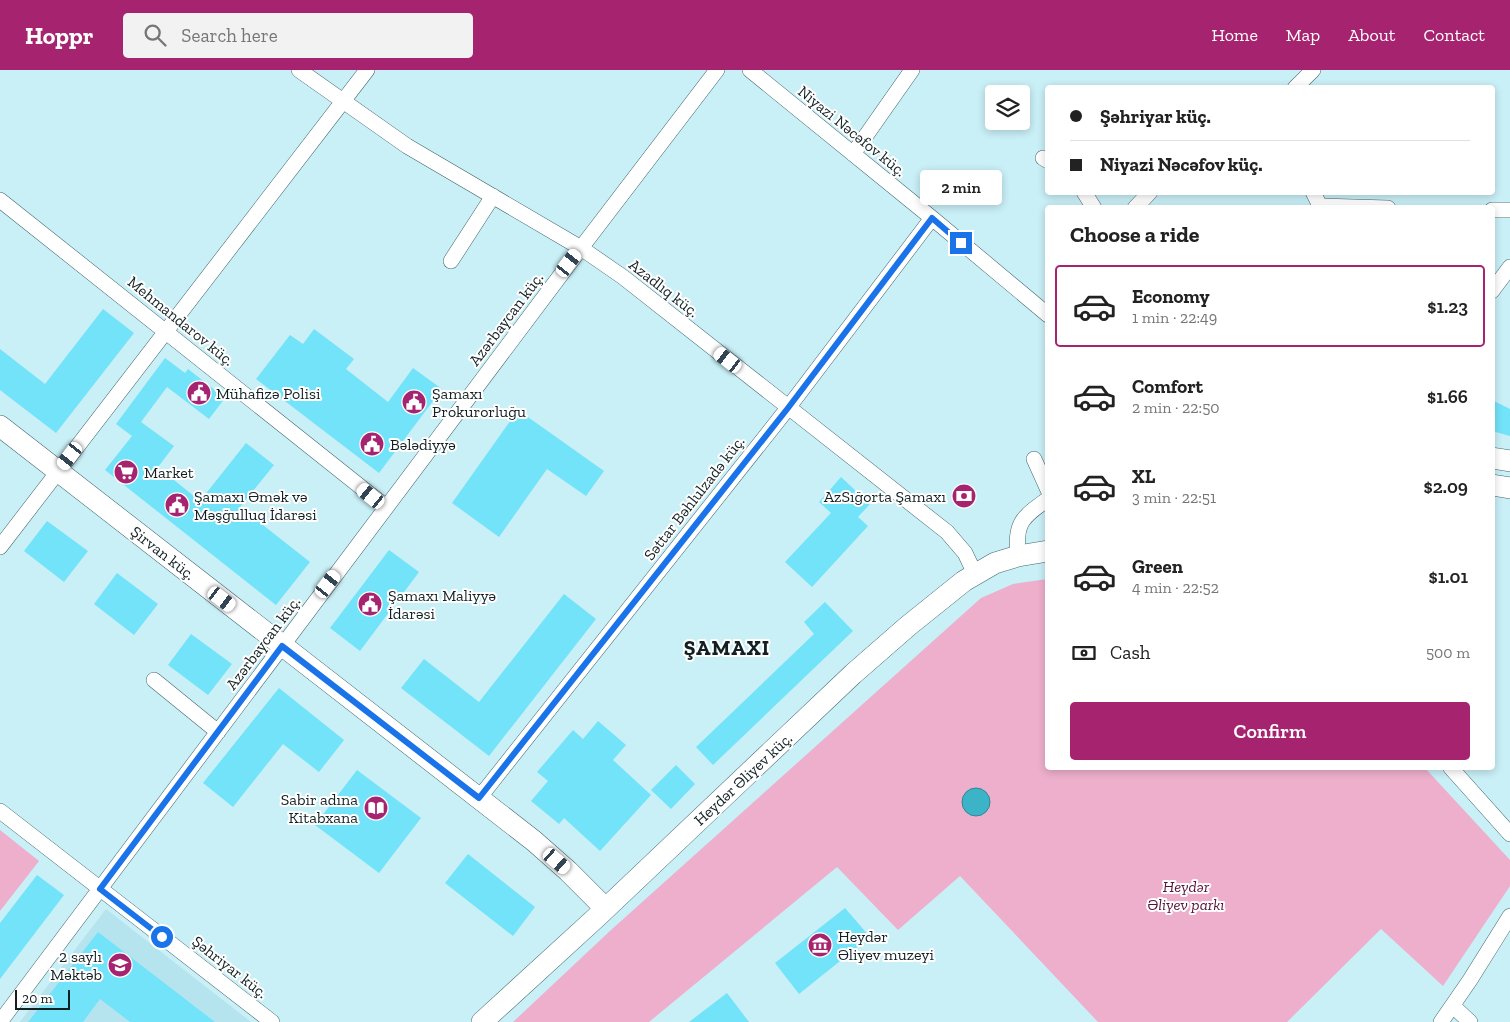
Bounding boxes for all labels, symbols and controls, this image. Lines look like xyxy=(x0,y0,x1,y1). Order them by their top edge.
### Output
search box xyxy=(123,13,473,58)
text: Hoppr xyxy=(25,21,93,50)
icon: search xyxy=(141,21,169,49)
text: Search here xyxy=(181,24,278,47)
text: Home xyxy=(1211,24,1258,46)
text: Map xyxy=(1286,24,1320,46)
text: About xyxy=(1348,24,1395,46)
text: Contact xyxy=(1423,24,1485,46)
street label: Niyazi Nəcəfov küç. xyxy=(794,82,910,180)
map controls xyxy=(985,85,1030,130)
button: layers xyxy=(985,85,1030,130)
text: Şəhriyar küç. xyxy=(1100,105,1211,128)
text: Niyazi Nəcəfov küç. xyxy=(1100,153,1263,176)
callout: 2 min xyxy=(920,170,1002,206)
text: 2 min xyxy=(941,178,981,197)
text: Choose a ride xyxy=(1070,221,1200,248)
route end xyxy=(950,232,972,254)
car xyxy=(553,247,584,279)
street label: Azadlıq küç. xyxy=(625,255,703,321)
street label: Azərbaycan küç. xyxy=(465,269,547,369)
street label: Mehmandarov küç. xyxy=(124,272,238,370)
icon: car xyxy=(1072,284,1117,329)
text: Economy xyxy=(1132,285,1210,308)
text: $1.23 xyxy=(1427,295,1468,318)
text: 1 min · 22:49 xyxy=(1132,308,1217,327)
car xyxy=(711,345,744,375)
icon: car xyxy=(1072,374,1117,419)
text: Comfort xyxy=(1132,375,1203,398)
public building icon: Mühafizə Polisi xyxy=(186,380,212,406)
place label: Mühafizə Polisi xyxy=(216,384,321,403)
place label: Şamaxı Prokurorluğu xyxy=(432,384,526,421)
text: $1.66 xyxy=(1427,385,1468,408)
public building icon: Şamaxı Prokurorluğu xyxy=(401,389,427,415)
text: 2 min · 22:50 xyxy=(1132,398,1220,417)
public building icon: Bələdiyyə xyxy=(359,431,385,457)
street label: Səttar Bəhlulzadə küç. xyxy=(640,432,748,564)
place label: Bələdiyyə xyxy=(390,435,456,454)
car xyxy=(54,440,85,472)
supermarket icon: Market xyxy=(113,459,139,485)
place label: Market xyxy=(144,463,194,482)
icon: car xyxy=(1072,464,1117,509)
text: XL xyxy=(1132,465,1155,488)
text: $2.09 xyxy=(1423,475,1468,498)
car xyxy=(354,481,387,511)
bank icon: AzSığorta Şamaxı xyxy=(951,483,977,509)
place label: Şamaxı Əmək və Məşğulluq İdarəsi xyxy=(194,487,317,524)
place label: AzSığorta Şamaxı xyxy=(824,487,947,506)
text: 3 min · 22:51 xyxy=(1132,488,1216,507)
public building icon: Şamaxı Əmək və Məşğulluq İdarəsi xyxy=(164,492,190,518)
street label: Şirvan küç. xyxy=(127,522,199,584)
icon: car xyxy=(1072,554,1117,599)
text: Green xyxy=(1132,555,1183,578)
text: $1.01 xyxy=(1429,565,1468,588)
car xyxy=(312,568,343,600)
text: 4 min · 22:52 xyxy=(1132,578,1219,597)
car xyxy=(205,584,238,614)
place label: Şamaxı Maliyyə İdarəsi xyxy=(388,586,496,623)
public building icon: Şamaxı Maliyyə İdarəsi xyxy=(357,591,383,617)
street label: Azərbaycan küç. xyxy=(222,593,304,693)
district label: ŞAMAXI xyxy=(684,635,770,660)
icon: cash xyxy=(1070,639,1098,667)
text: Cash xyxy=(1110,641,1150,664)
text: 500 m xyxy=(1426,643,1470,662)
button: Confirm xyxy=(1070,702,1470,760)
street label: Heydər Əliyev küç. xyxy=(690,729,796,829)
place label: Sabir adına Kitabxana xyxy=(281,790,358,827)
library icon: Sabir adına Kitabxana xyxy=(363,795,389,821)
car xyxy=(540,845,573,877)
park label: Heydər Əliyev parkı xyxy=(1148,877,1224,914)
route start xyxy=(151,926,173,948)
place label: Heydər Əliyev muzeyi xyxy=(838,927,934,964)
street label: Şəhriyar küç. xyxy=(189,932,271,1002)
museum icon: Heydər Əliyev muzeyi xyxy=(807,932,833,958)
place label: 2 saylı Məktəb xyxy=(50,947,103,984)
school or university icon: 2 saylı Məktəb xyxy=(107,952,133,978)
scale bar xyxy=(15,987,70,1010)
text: 20 m xyxy=(22,990,53,1007)

